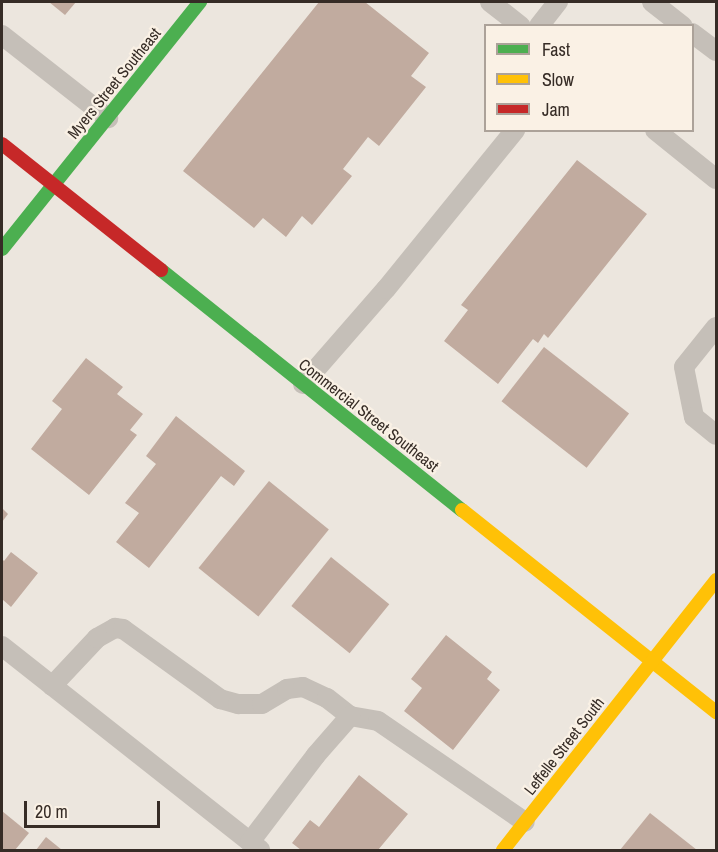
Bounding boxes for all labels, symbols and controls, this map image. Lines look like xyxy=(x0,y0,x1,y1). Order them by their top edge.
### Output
street label: Myers Street Southeast xyxy=(63,24,165,142)
legend xyxy=(484,24,694,132)
text: Fast xyxy=(542,37,570,62)
text: Slow xyxy=(542,67,574,92)
text: Jam xyxy=(542,97,570,122)
street label: Commercial Street Southeast xyxy=(295,354,443,476)
street label: Leffelle Street South xyxy=(520,693,608,799)
scale bar xyxy=(27,789,164,827)
text: 20 m xyxy=(35,799,68,824)

